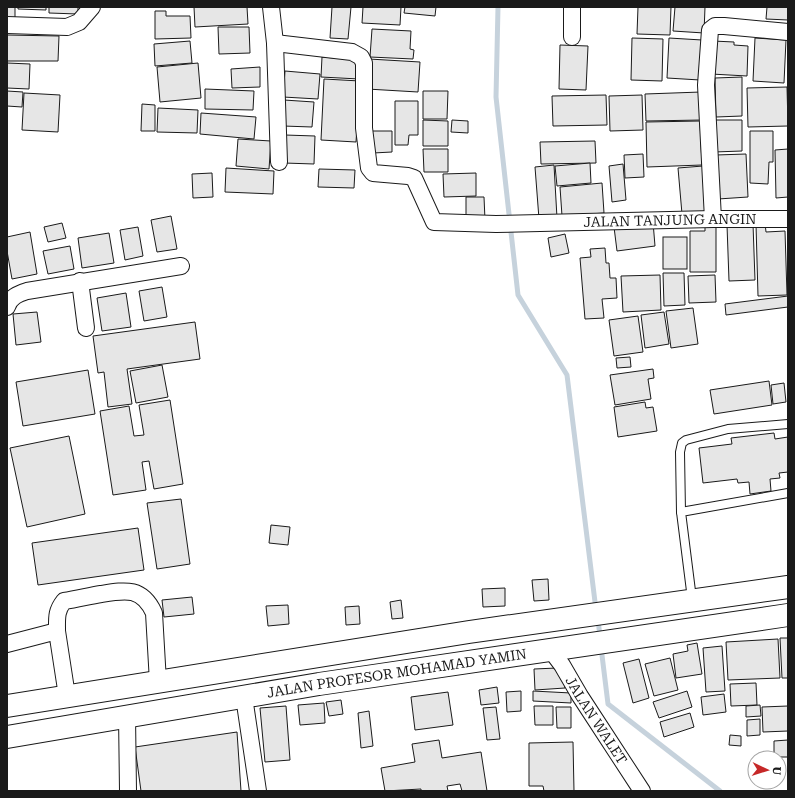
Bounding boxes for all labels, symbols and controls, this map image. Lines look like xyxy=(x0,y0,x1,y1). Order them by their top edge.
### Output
street label: JALAN TANJUNG ANGIN xyxy=(583,211,756,230)
street label: JALAN PROFESOR MOHAMAD YAMIN xyxy=(266,646,528,701)
street label: JALAN WALET xyxy=(562,674,630,767)
north arrow xyxy=(747,750,787,790)
text: U xyxy=(770,766,783,776)

